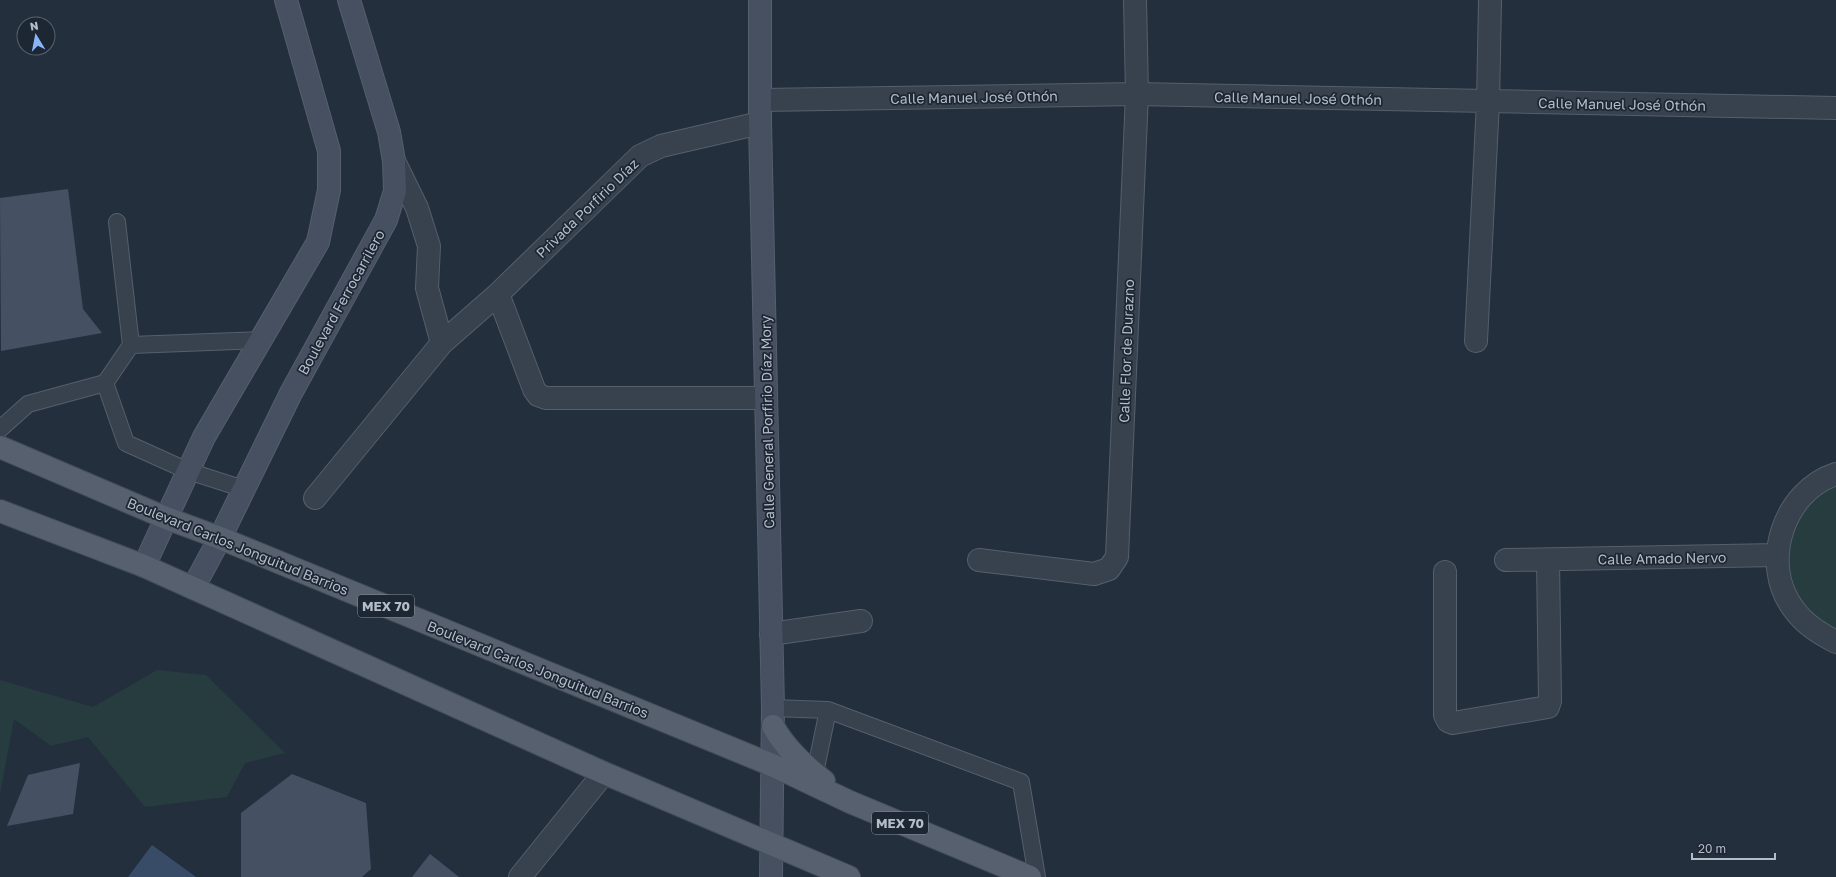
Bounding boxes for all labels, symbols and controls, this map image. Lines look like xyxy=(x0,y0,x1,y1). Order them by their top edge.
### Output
north arrow xyxy=(16,16,56,56)
text: N xyxy=(29,19,39,33)
street label: Calle Manuel José Othón xyxy=(890,87,1058,107)
street label: Calle Manuel José Othón xyxy=(1214,88,1382,108)
street label: Calle Manuel José Othón xyxy=(1538,94,1706,114)
street label: Privada Porfirio Díaz xyxy=(532,155,642,261)
street label: Boulevard Ferrocarrilero xyxy=(294,227,388,377)
street label: Calle Flor de Durazno xyxy=(1115,279,1137,423)
street label: Calle General Porfirio Díaz Mory xyxy=(757,315,777,529)
street label: Boulevard Carlos Jonguitud Barrios xyxy=(125,494,351,598)
street label: Calle Amado Nervo xyxy=(1598,548,1726,568)
road number: MEX 70 xyxy=(358,595,414,617)
street label: Boulevard Carlos Jonguitud Barrios xyxy=(425,617,651,721)
road number: MEX 70 xyxy=(872,812,928,834)
scale bar xyxy=(1692,835,1775,861)
text: 20 m xyxy=(1698,841,1726,856)

